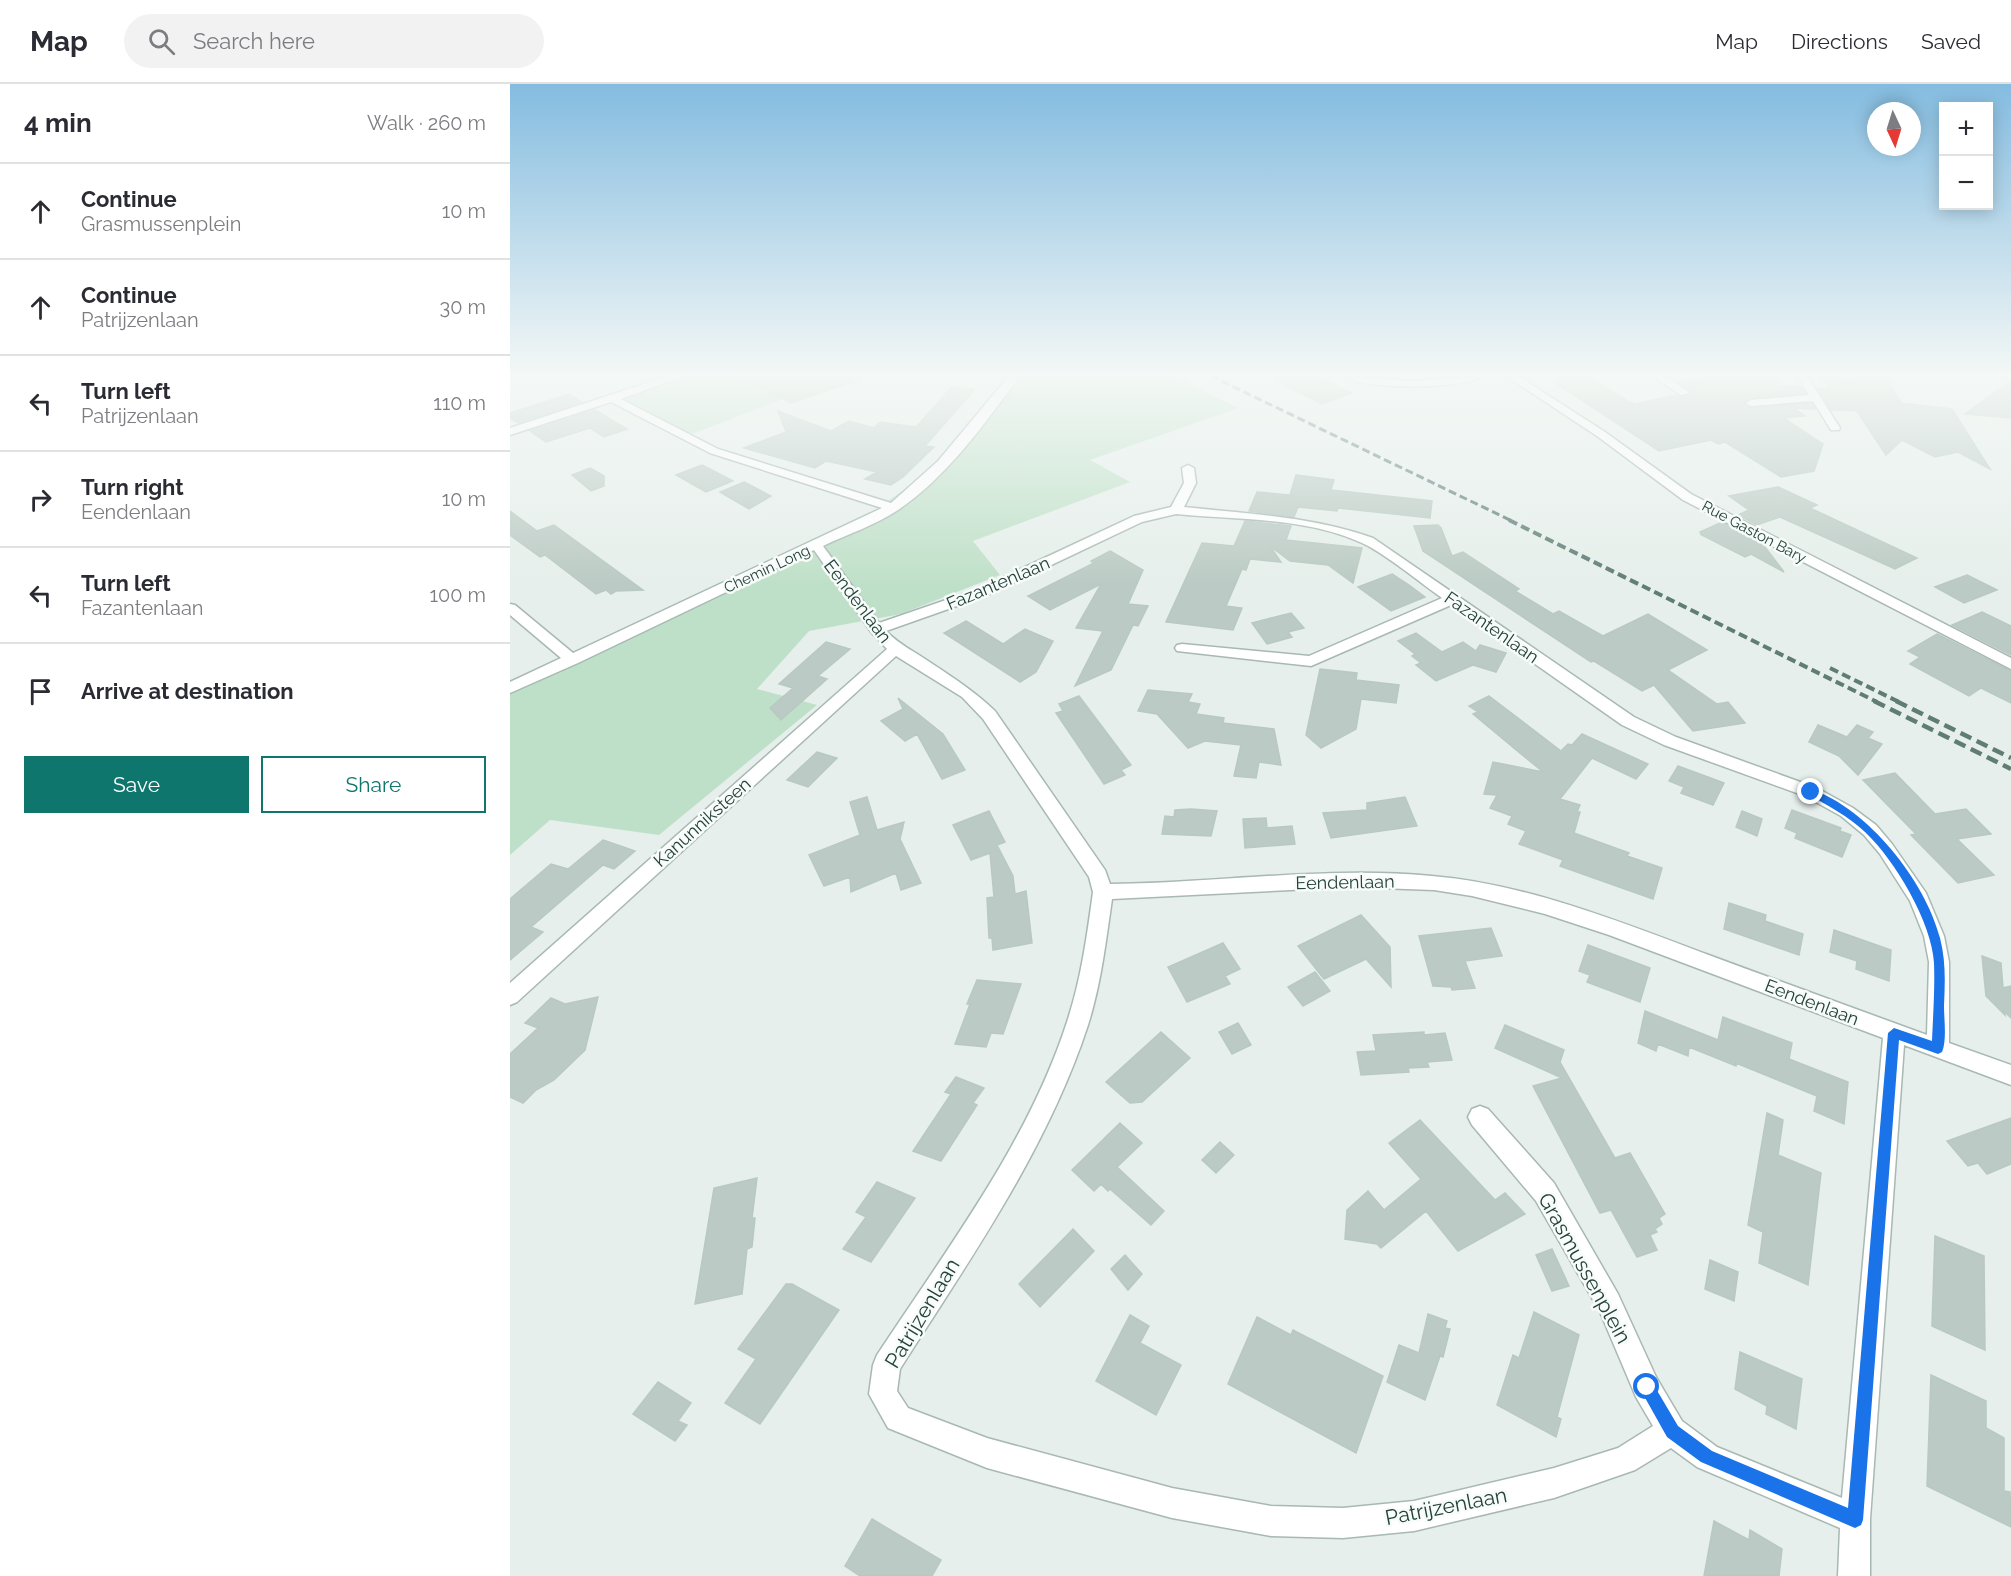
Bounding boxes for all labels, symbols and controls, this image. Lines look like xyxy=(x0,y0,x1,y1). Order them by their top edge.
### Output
search box xyxy=(124,14,544,68)
text: Map xyxy=(30,25,88,58)
icon: search xyxy=(145,25,178,58)
text: Search here xyxy=(193,28,315,54)
text: Map xyxy=(1715,29,1758,54)
text: Directions xyxy=(1791,29,1888,54)
text: Saved xyxy=(1921,29,1981,54)
north arrow xyxy=(1867,102,1921,156)
map controls xyxy=(1939,102,1993,210)
button: + xyxy=(1939,102,1993,156)
text: 4 min xyxy=(24,108,92,138)
text: Walk · 260 m xyxy=(367,111,486,135)
button: − xyxy=(1939,156,1993,210)
text: Continue xyxy=(81,186,177,212)
icon: ahead xyxy=(24,195,57,228)
text: 10 m xyxy=(442,199,486,223)
text: Grasmussenplein xyxy=(81,212,241,236)
text: Continue xyxy=(81,282,177,308)
icon: ahead xyxy=(24,291,57,324)
text: 30 m xyxy=(440,295,486,319)
text: Patrijzenlaan xyxy=(81,308,199,332)
text: Turn left xyxy=(81,378,171,404)
icon: left xyxy=(24,387,57,420)
text: 110 m xyxy=(433,391,486,415)
text: Patrijzenlaan xyxy=(81,404,199,428)
text: Turn right xyxy=(81,474,184,500)
icon: right xyxy=(24,483,57,516)
text: 10 m xyxy=(442,487,486,511)
street label: Rue Gaston Bary xyxy=(1699,497,1809,567)
text: Eendenlaan xyxy=(81,500,191,524)
street label: Chemin Long xyxy=(721,541,813,597)
street label: Fazantenlaan xyxy=(943,552,1053,614)
street label: Eendenlaan xyxy=(820,555,896,647)
text: Turn left xyxy=(81,570,171,596)
icon: left xyxy=(24,579,57,612)
text: 100 m xyxy=(429,583,486,607)
street label: Fazantenlaan xyxy=(1441,587,1543,667)
text: Fazantenlaan xyxy=(81,596,204,620)
icon: arrive xyxy=(24,675,57,708)
text: Arrive at destination xyxy=(81,678,294,704)
button: Save xyxy=(24,756,249,813)
button: Share xyxy=(261,756,486,813)
street label: Kanunniksteen xyxy=(649,773,755,871)
route end xyxy=(1797,778,1823,804)
street label: Eendenlaan xyxy=(1295,871,1395,893)
street label: Eendenlaan xyxy=(1762,974,1862,1030)
street label: Grasmussenplein xyxy=(1533,1188,1637,1348)
street label: Patrijzenlaan xyxy=(879,1254,965,1372)
route start xyxy=(1633,1373,1659,1399)
street label: Patrijzenlaan xyxy=(1383,1482,1509,1530)

